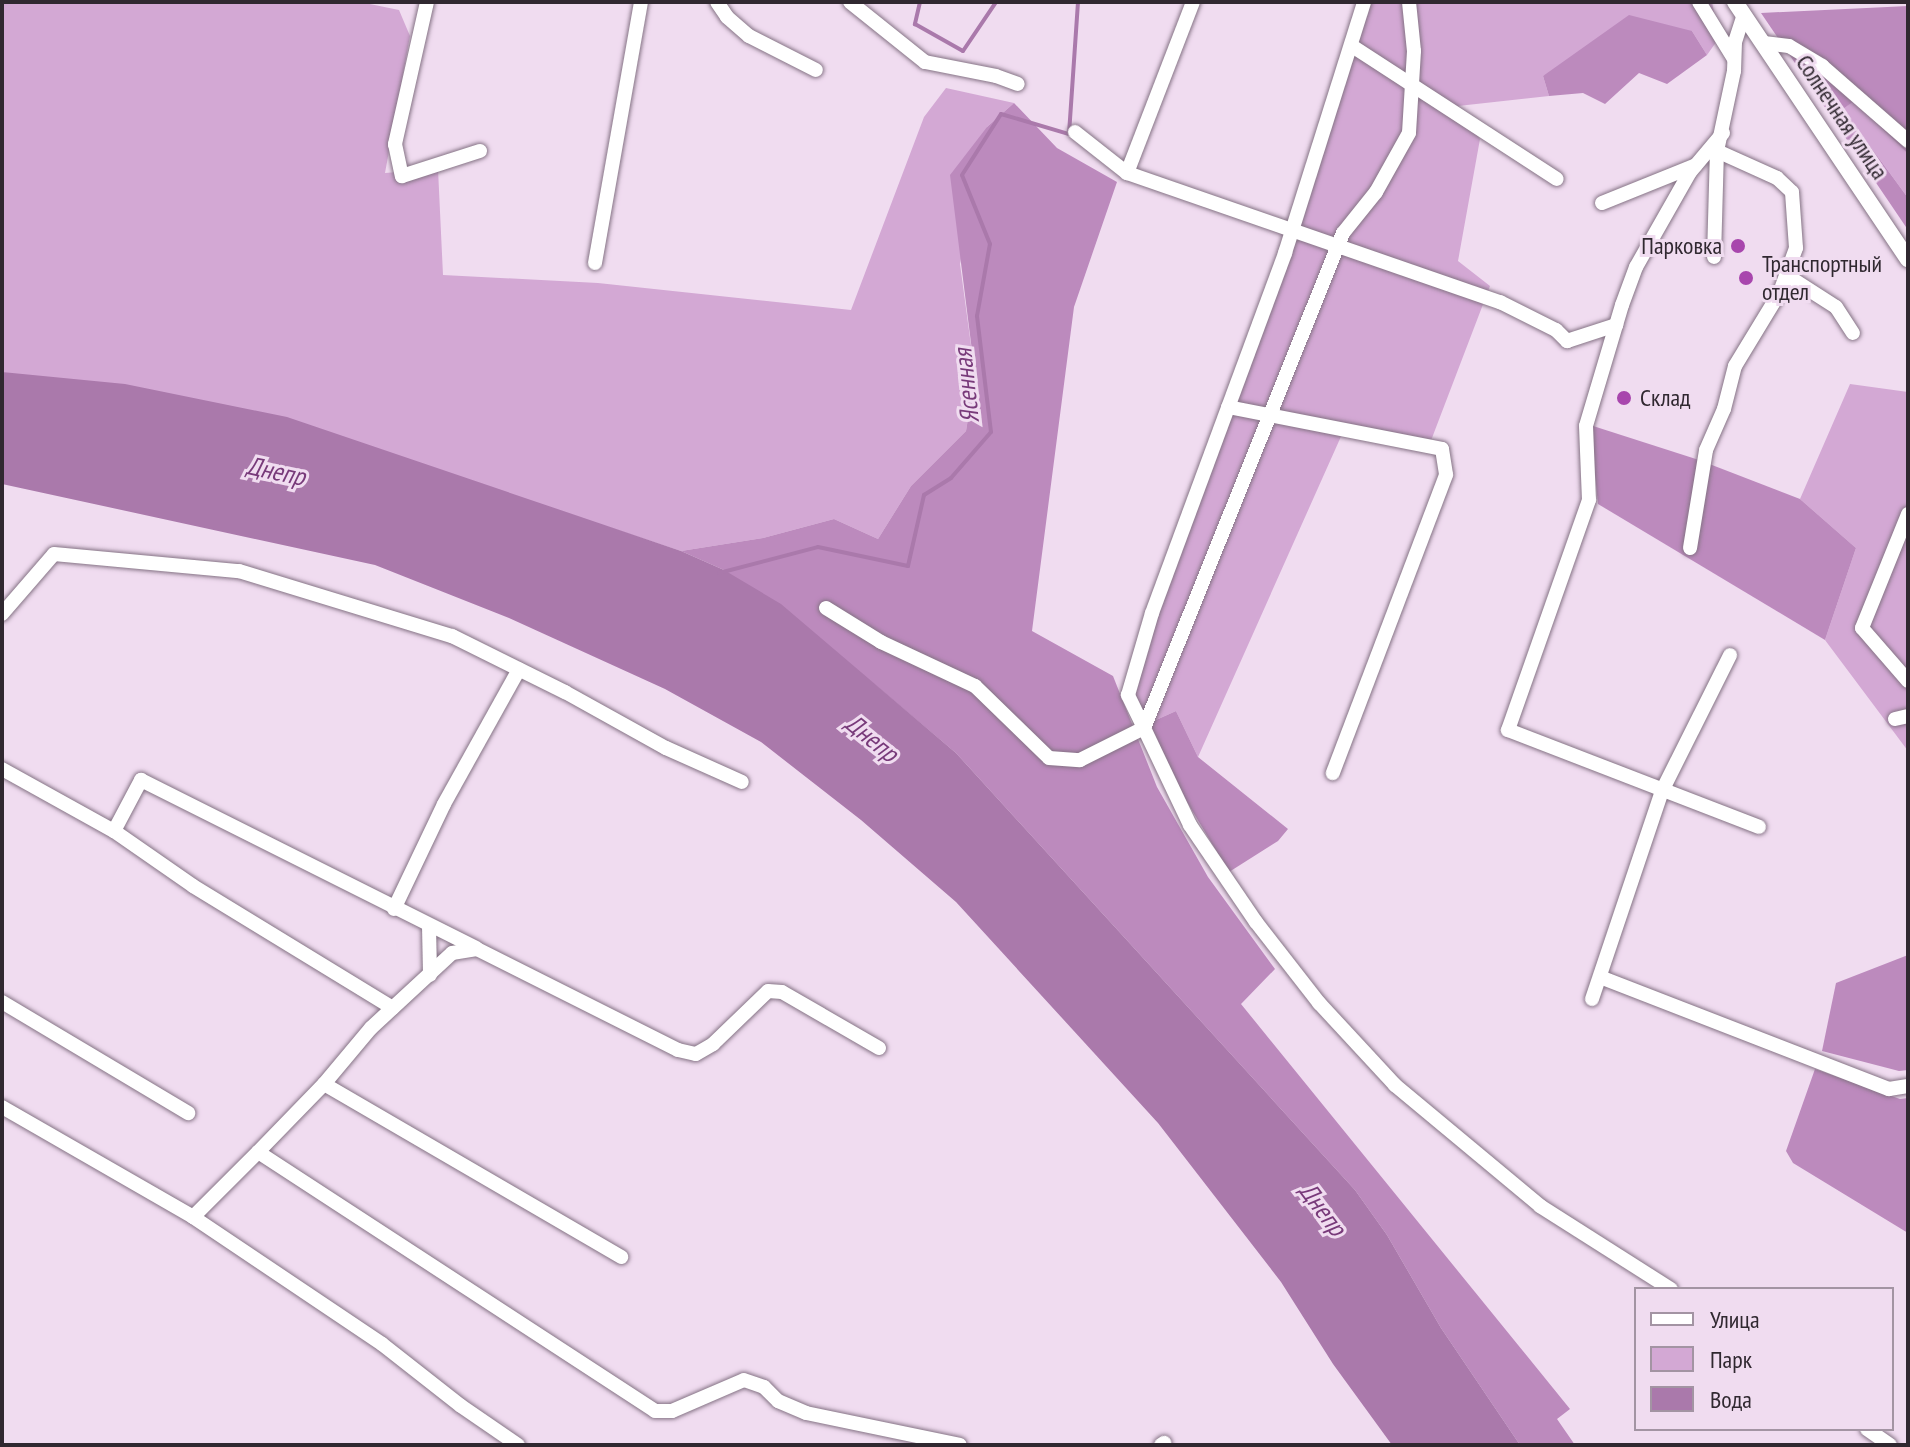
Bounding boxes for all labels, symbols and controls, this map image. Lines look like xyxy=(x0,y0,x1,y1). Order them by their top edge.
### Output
street label: Солнечная улица xyxy=(1790,49,1894,185)
place label: Парковка xyxy=(1641,232,1722,260)
marker: Парковка xyxy=(1729,237,1747,255)
place label: Транспортный отдел xyxy=(1762,250,1882,306)
marker: Транспортный отдел xyxy=(1737,269,1755,287)
water label: Ясенная xyxy=(947,347,985,425)
place label: Склад xyxy=(1640,384,1691,412)
marker: Склад xyxy=(1615,389,1633,407)
water label: Днепр xyxy=(244,450,308,492)
water label: Днепр xyxy=(839,707,905,769)
water label: Днепр xyxy=(1293,1176,1353,1242)
legend xyxy=(1634,1287,1894,1431)
text: Улица xyxy=(1710,1304,1760,1335)
text: Парк xyxy=(1710,1344,1752,1375)
text: Вода xyxy=(1710,1384,1752,1415)

